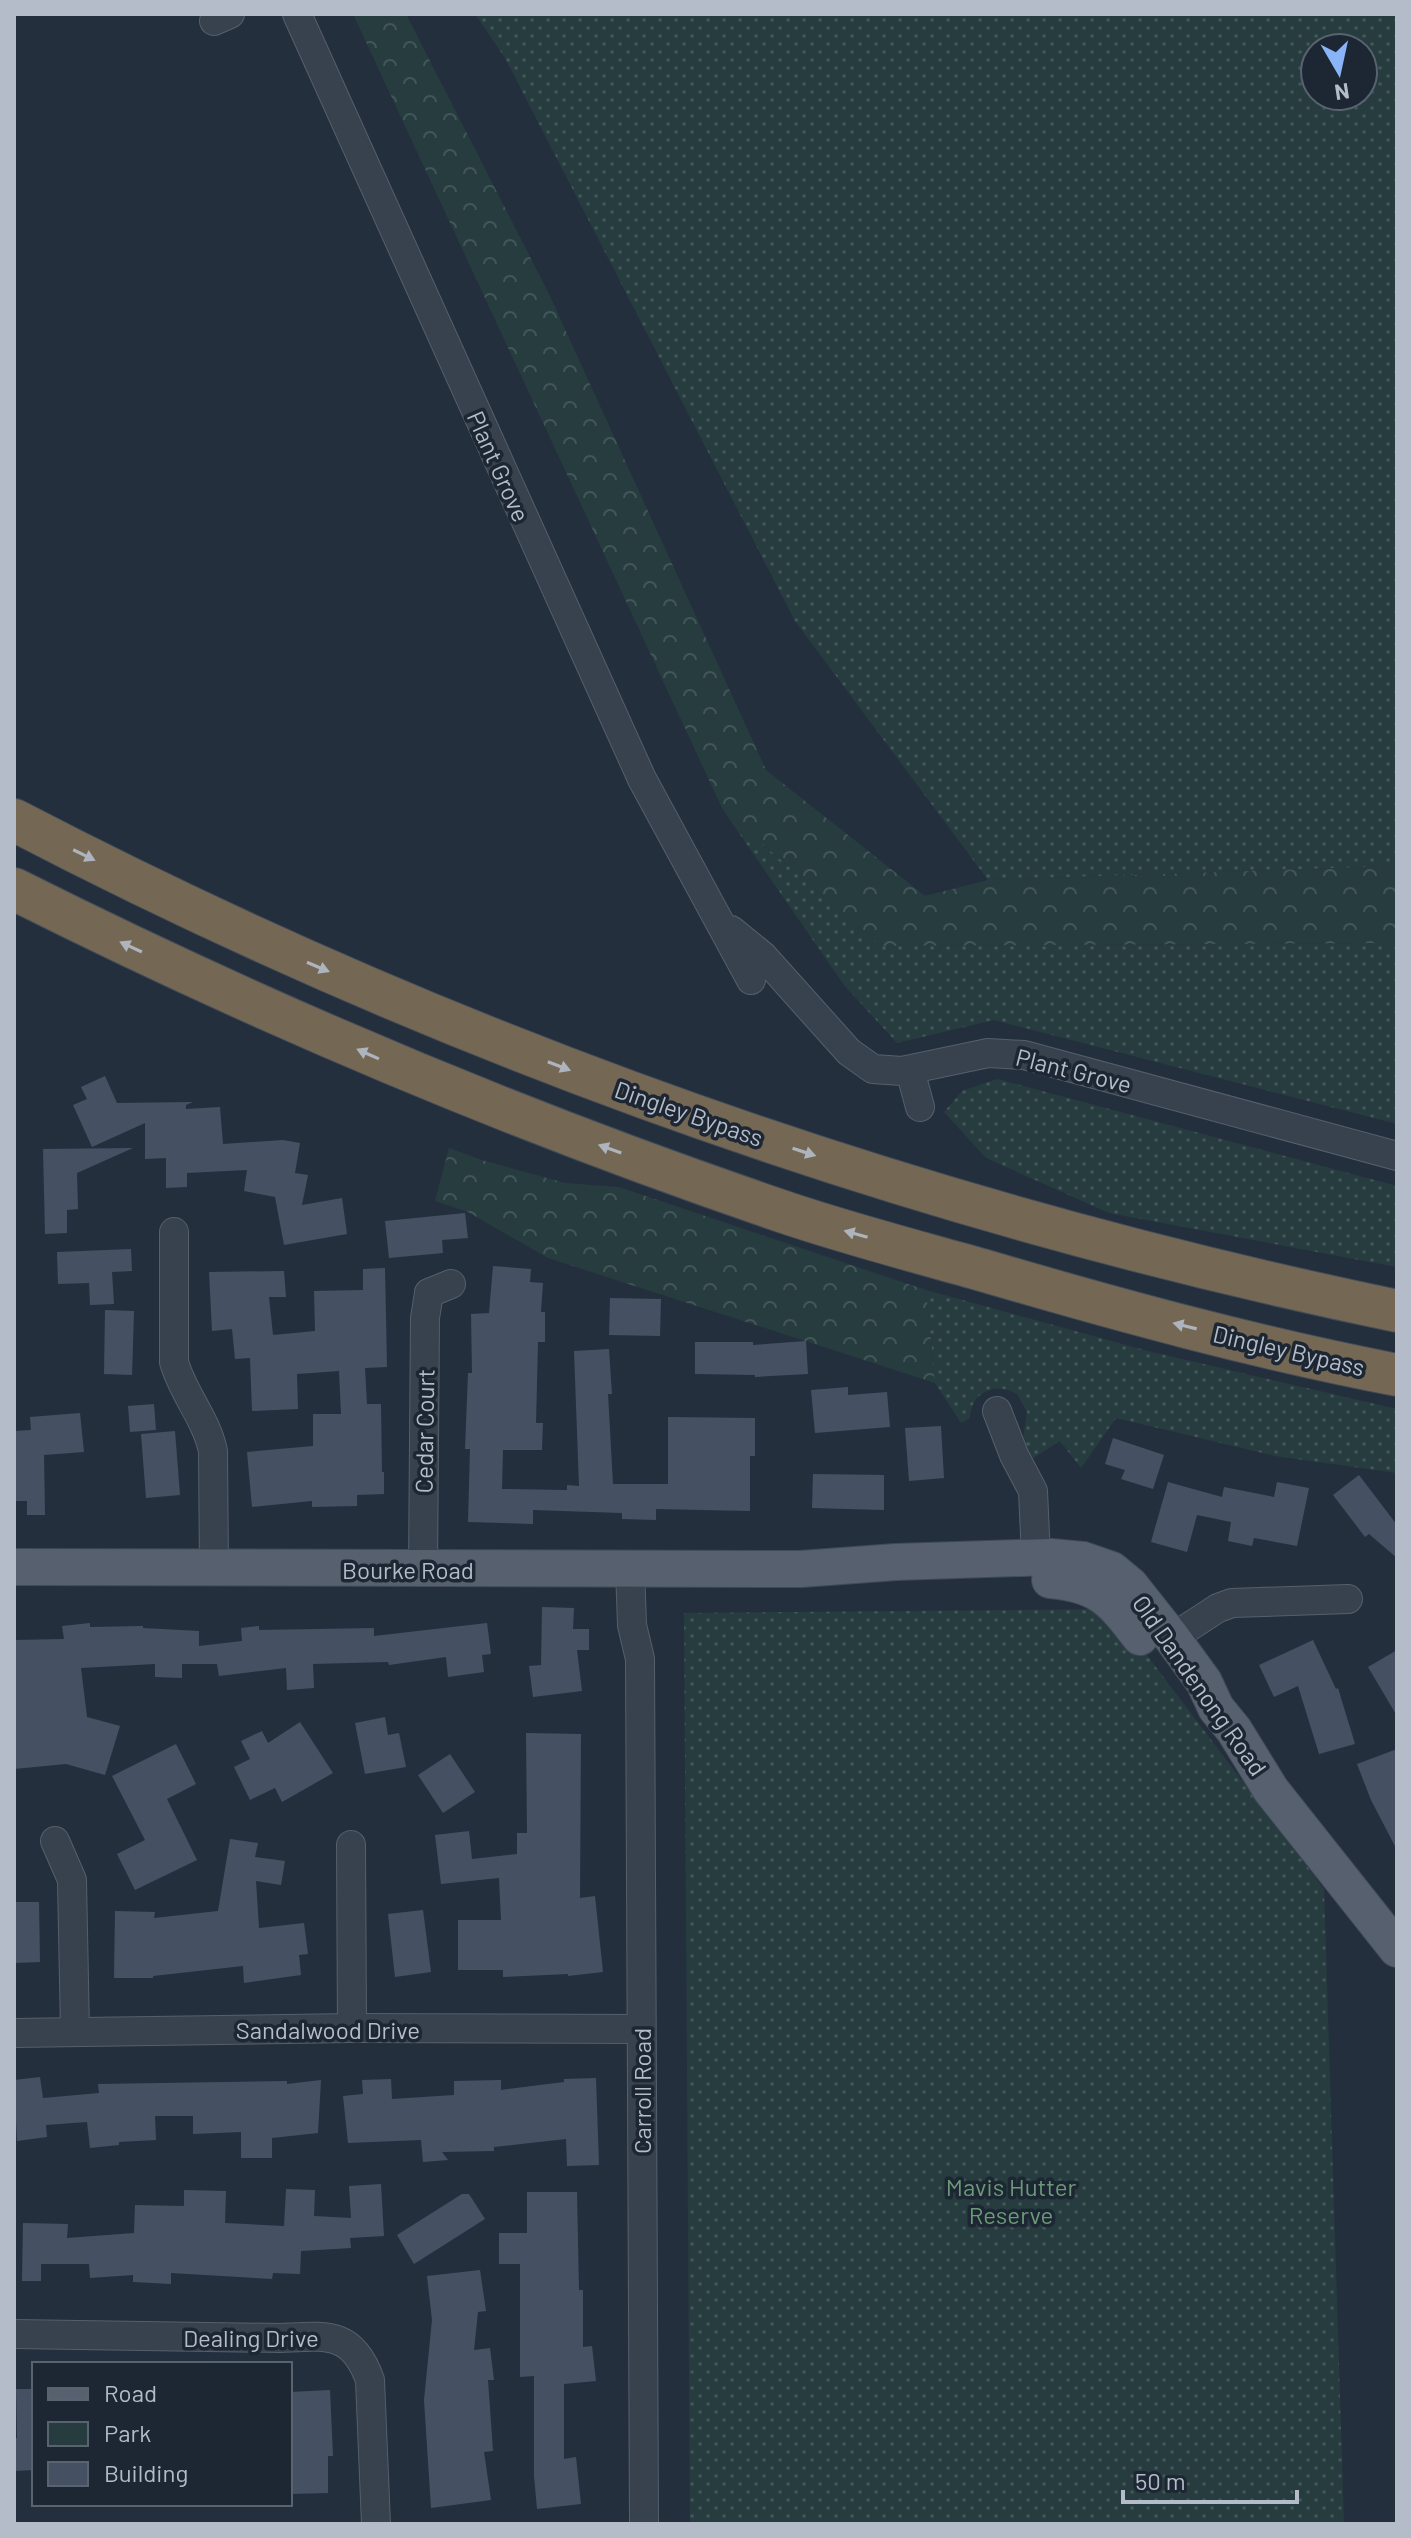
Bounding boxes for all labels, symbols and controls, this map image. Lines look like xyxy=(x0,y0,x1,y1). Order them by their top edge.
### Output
north arrow xyxy=(1299,32,1379,112)
text: N xyxy=(1333,79,1352,107)
street label: Plant Grove xyxy=(462,406,536,526)
one-way arrow xyxy=(72,848,95,862)
one-way arrow xyxy=(120,940,143,954)
one-way arrow xyxy=(306,960,330,973)
street label: Plant Grove xyxy=(1013,1042,1135,1098)
one-way arrow xyxy=(357,1047,380,1061)
one-way arrow xyxy=(547,1060,571,1073)
street label: Dingley Bypass xyxy=(611,1074,767,1152)
one-way arrow xyxy=(598,1143,622,1155)
one-way arrow xyxy=(792,1146,816,1158)
one-way arrow xyxy=(843,1227,868,1239)
street label: Dingley Bypass xyxy=(1210,1318,1368,1382)
one-way arrow xyxy=(1172,1319,1197,1331)
street label: Cedar Court xyxy=(408,1368,440,1494)
street label: Bourke Road xyxy=(342,1555,474,1584)
street label: Old Dandenong Road xyxy=(1127,1589,1273,1781)
street label: Sandalwood Drive xyxy=(236,2015,420,2044)
street label: Carroll Road xyxy=(627,2028,656,2154)
park label: Mavis Hutter Reserve xyxy=(946,2172,1076,2229)
street label: Dealing Drive xyxy=(183,2323,319,2352)
legend xyxy=(32,2362,292,2506)
text: Road xyxy=(104,2378,157,2407)
text: Park xyxy=(104,2418,151,2447)
scale bar xyxy=(1123,2454,1297,2504)
text: Building xyxy=(104,2458,188,2487)
text: 50 m xyxy=(1135,2466,1186,2495)

